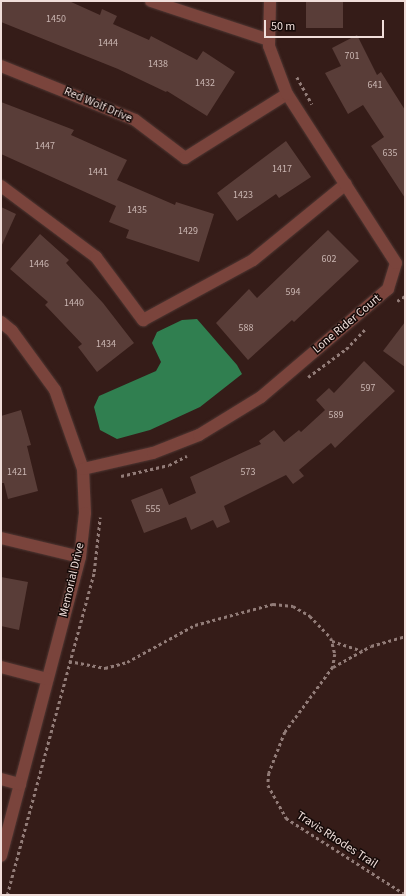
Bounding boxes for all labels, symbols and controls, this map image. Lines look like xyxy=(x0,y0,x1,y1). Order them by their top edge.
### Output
scale bar xyxy=(266,12,386,38)
house number: 1450 xyxy=(46,14,66,26)
text: 50 m xyxy=(271,18,295,35)
house number: 1444 xyxy=(98,38,118,50)
house number: 701 xyxy=(345,51,359,63)
house number: 1438 xyxy=(148,59,168,71)
house number: 1432 xyxy=(195,78,215,90)
house number: 641 xyxy=(368,80,382,92)
street label: Red Wolf Drive xyxy=(62,84,134,126)
house number: 1447 xyxy=(35,141,55,153)
house number: 635 xyxy=(383,148,397,160)
house number: 1417 xyxy=(272,164,292,176)
house number: 1441 xyxy=(88,167,108,179)
house number: 1423 xyxy=(233,190,253,202)
house number: 1435 xyxy=(127,205,147,217)
house number: 1429 xyxy=(178,226,198,238)
house number: 602 xyxy=(322,254,336,266)
house number: 1446 xyxy=(29,259,49,271)
house number: 594 xyxy=(286,287,300,299)
street label: Lone Rider Court xyxy=(310,291,384,357)
house number: 1440 xyxy=(64,298,84,310)
house number: 588 xyxy=(239,323,253,335)
house number: 1434 xyxy=(96,339,116,351)
house number: 597 xyxy=(361,383,375,395)
house number: 589 xyxy=(329,410,343,422)
house number: 1421 xyxy=(7,467,27,479)
house number: 573 xyxy=(241,467,255,479)
house number: 555 xyxy=(146,504,160,516)
street label: Memorial Drive xyxy=(56,541,88,619)
street label: Travis Rhodes Trail xyxy=(294,808,380,872)

